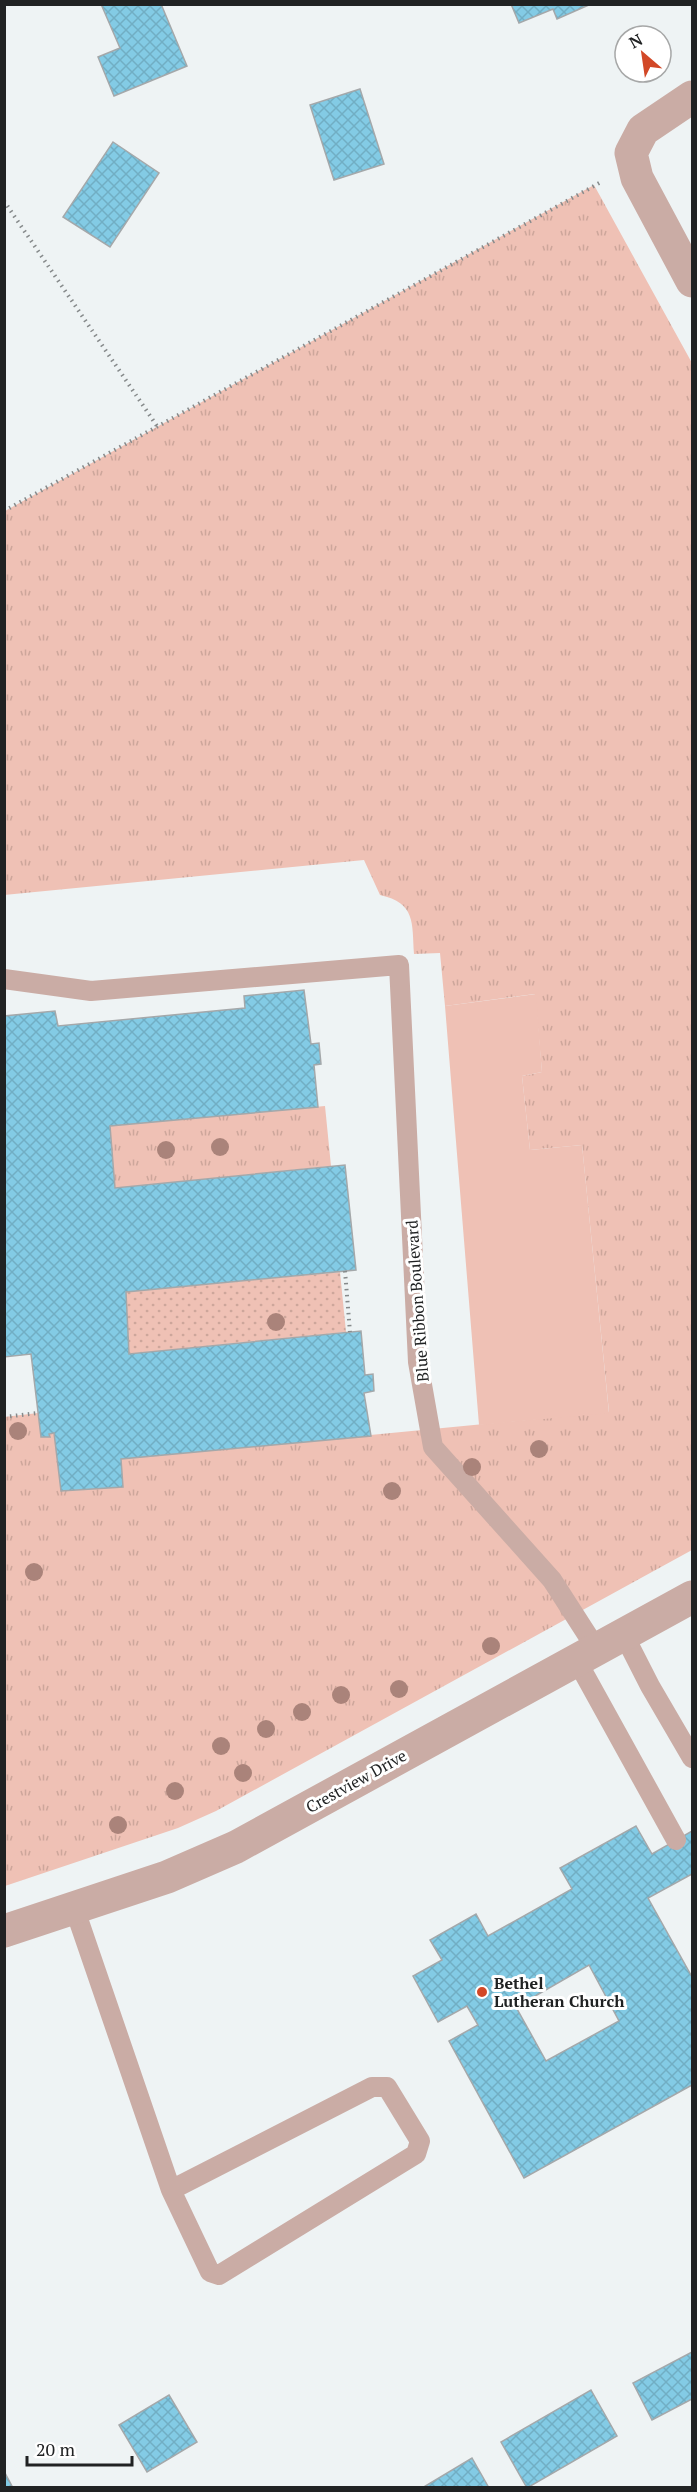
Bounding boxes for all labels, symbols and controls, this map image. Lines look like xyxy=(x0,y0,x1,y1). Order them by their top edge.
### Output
north arrow xyxy=(613,24,673,84)
text: N xyxy=(625,28,646,53)
street label: Blue Ribbon Boulevard xyxy=(400,1219,434,1383)
street label: Crestview Drive xyxy=(302,1744,410,1818)
place label: Bethel Lutheran Church xyxy=(494,1972,625,2012)
marker: Bethel Lutheran Church xyxy=(475,1985,489,1999)
scale bar xyxy=(27,2429,132,2467)
text: 20 m xyxy=(36,2437,76,2461)

